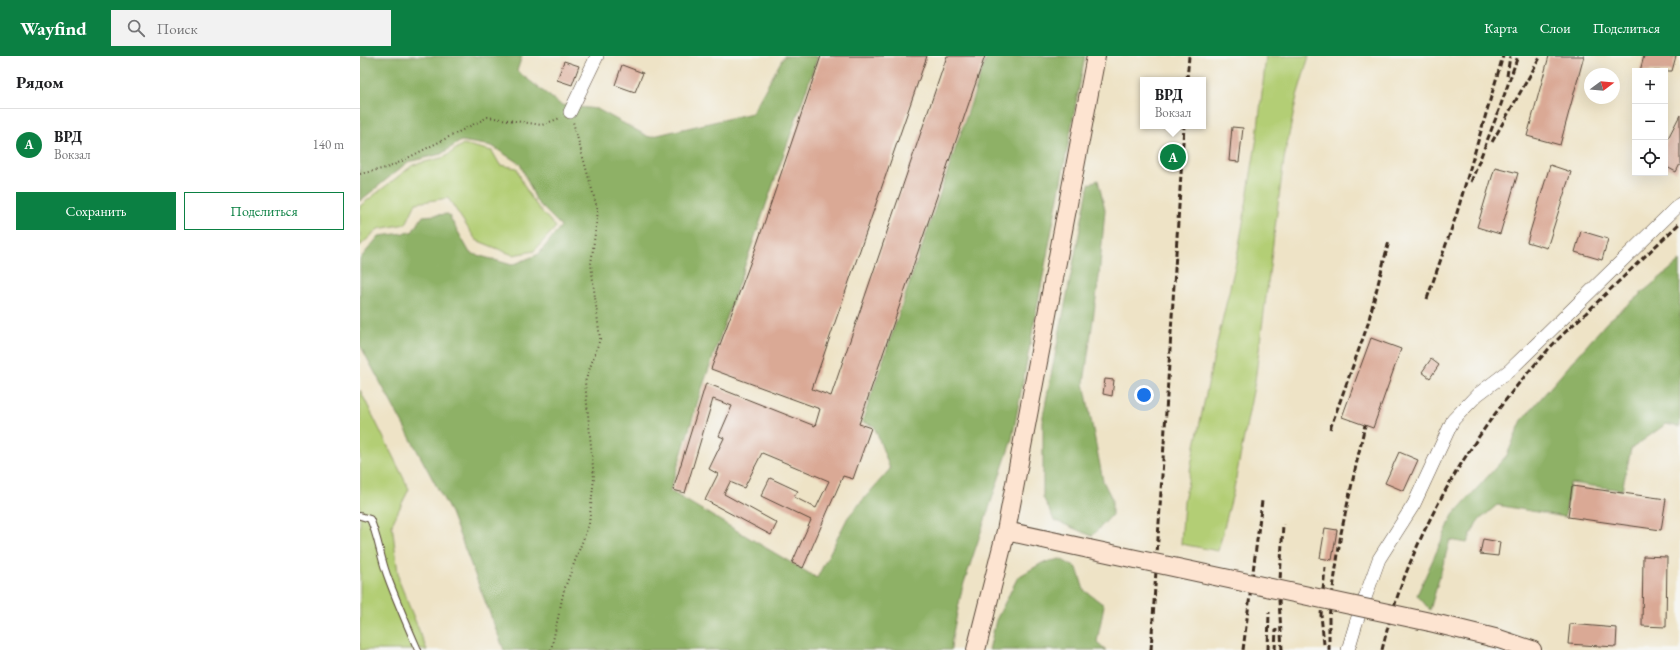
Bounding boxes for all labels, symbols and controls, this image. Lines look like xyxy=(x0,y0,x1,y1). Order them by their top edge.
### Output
search box xyxy=(111,10,391,46)
text: Wayfind xyxy=(20,16,87,41)
icon: search xyxy=(125,17,147,39)
text: Поиск xyxy=(157,19,198,38)
text: Карта xyxy=(1484,19,1518,37)
text: Слои xyxy=(1540,19,1571,37)
text: Поделиться xyxy=(1593,19,1660,37)
north arrow xyxy=(1584,68,1620,104)
map controls xyxy=(1632,68,1668,176)
button: + xyxy=(1632,68,1668,104)
text: Рядом xyxy=(16,71,64,93)
popup xyxy=(1140,77,1206,129)
text: ВРД xyxy=(1155,85,1183,104)
text: Вокзал xyxy=(1155,104,1191,121)
button: − xyxy=(1632,104,1668,140)
text: ВРД xyxy=(54,127,82,146)
text: A xyxy=(24,136,34,153)
text: 140 m xyxy=(313,136,344,153)
button: locate xyxy=(1632,140,1668,176)
pin: A xyxy=(1160,142,1186,172)
text: Вокзал xyxy=(54,146,91,163)
button: Сохранить xyxy=(16,192,176,230)
button: Поделиться xyxy=(184,192,344,230)
your location xyxy=(1134,385,1154,405)

